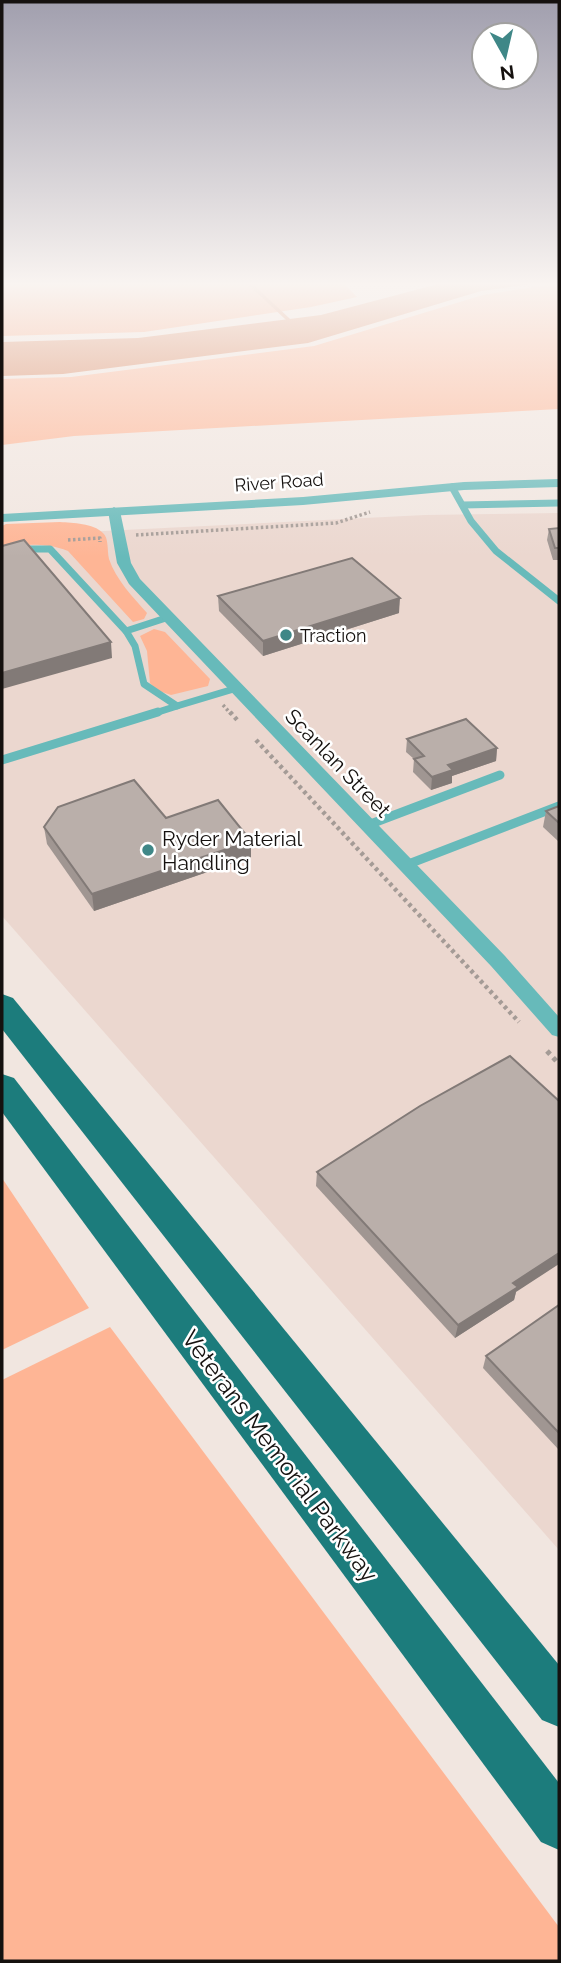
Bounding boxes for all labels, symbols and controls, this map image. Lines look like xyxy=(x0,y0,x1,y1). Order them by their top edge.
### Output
north arrow xyxy=(470,21,540,91)
text: N xyxy=(499,61,516,85)
street label: River Road xyxy=(234,468,324,496)
place label: Traction xyxy=(300,625,367,646)
marker: Traction xyxy=(278,627,294,643)
street label: Scanlan Street xyxy=(280,704,396,822)
place label: Ryder Material Handling xyxy=(162,826,303,875)
marker: Ryder Material Handling xyxy=(140,842,156,858)
street label: Veterans Memorial Parkway xyxy=(176,1324,384,1588)

